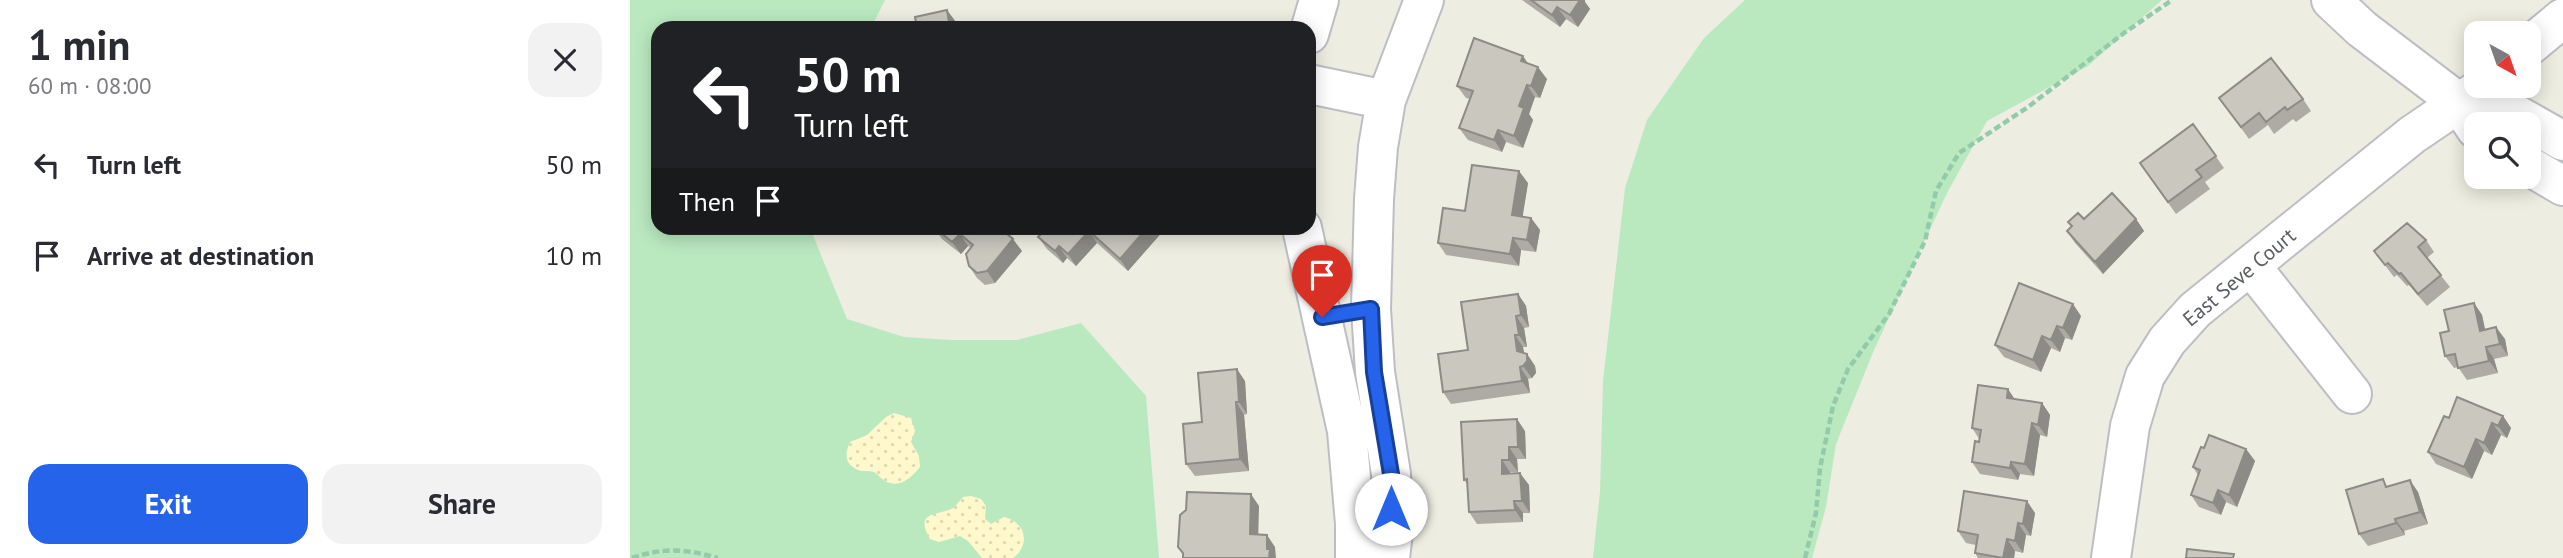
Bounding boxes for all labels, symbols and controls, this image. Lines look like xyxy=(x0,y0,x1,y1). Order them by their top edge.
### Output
text: 1 min xyxy=(28,17,130,72)
north arrow xyxy=(2464,21,2541,98)
map controls xyxy=(2464,21,2541,189)
button: close xyxy=(528,23,602,97)
text: 50 m xyxy=(794,42,901,106)
icon: left xyxy=(679,49,770,140)
text: 60 m · 08:00 xyxy=(28,71,152,100)
text: Turn left xyxy=(794,104,909,146)
button: search xyxy=(2464,112,2541,189)
icon: left xyxy=(28,146,66,184)
text: Turn left xyxy=(87,148,181,181)
text: 50 m xyxy=(546,148,602,181)
icon: arrive xyxy=(749,182,787,220)
text: Then xyxy=(679,185,735,218)
street label: East Seve Court xyxy=(2177,222,2301,332)
icon: arrive xyxy=(28,237,66,275)
text: Arrive at destination xyxy=(87,239,314,272)
text: 10 m xyxy=(546,239,602,272)
pin xyxy=(1292,245,1352,317)
icon: arrive xyxy=(1303,256,1341,294)
button: Exit xyxy=(28,464,308,544)
button: Share xyxy=(322,464,602,544)
position arrow xyxy=(1354,472,1428,546)

